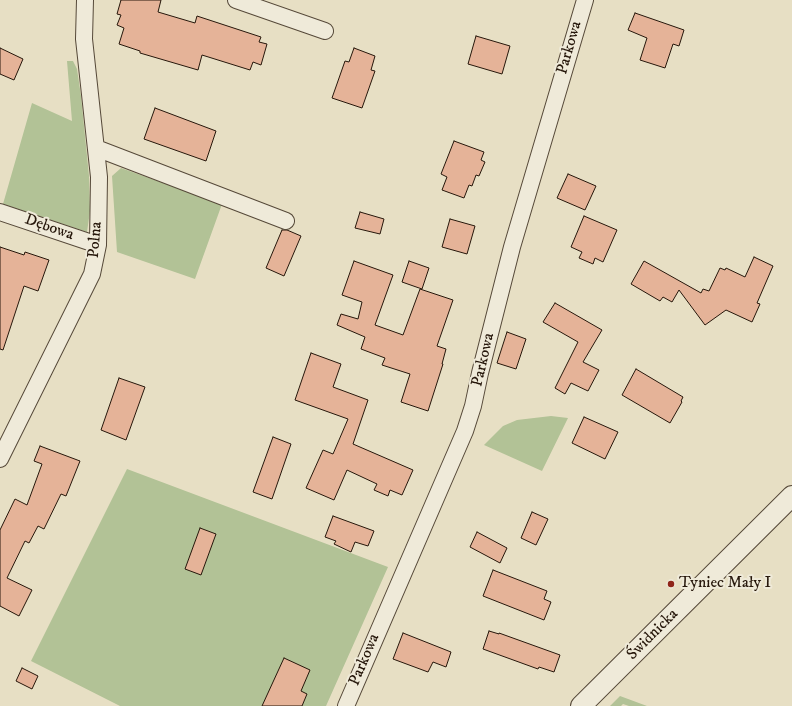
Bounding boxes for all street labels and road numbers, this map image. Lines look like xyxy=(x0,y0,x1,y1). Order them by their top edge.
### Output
street label: Parkowa xyxy=(553,19,587,77)
street label: Dębowa xyxy=(22,211,76,245)
street label: Polna xyxy=(85,221,107,259)
street label: Parkowa xyxy=(469,331,499,389)
street label: Świdnicka xyxy=(623,605,683,665)
street label: Parkowa xyxy=(346,631,384,689)

